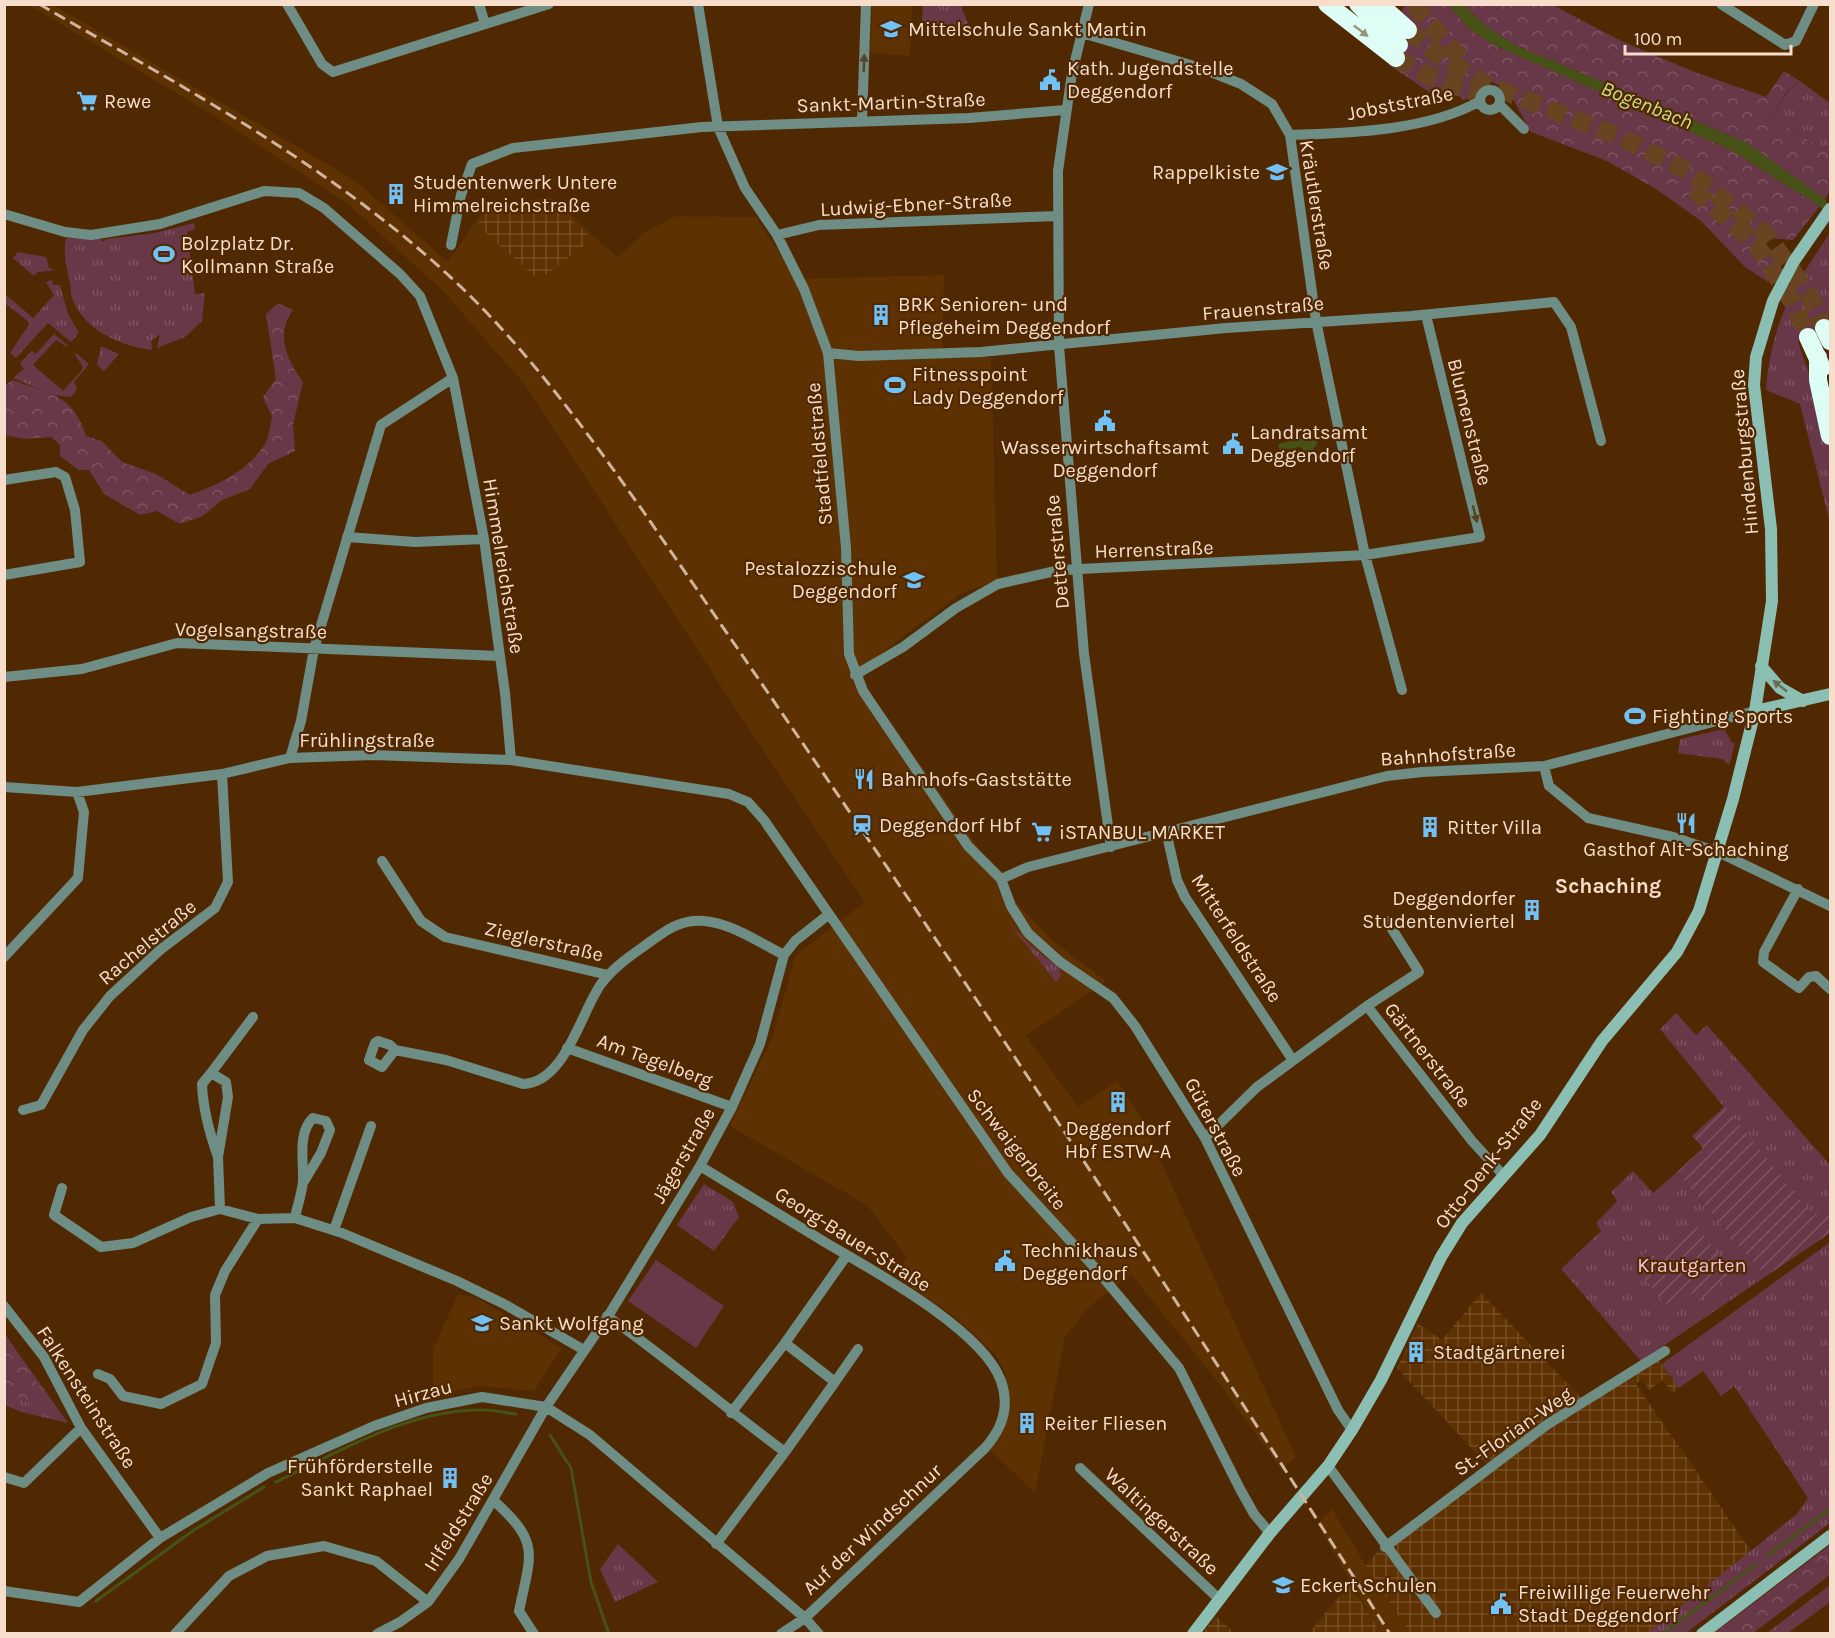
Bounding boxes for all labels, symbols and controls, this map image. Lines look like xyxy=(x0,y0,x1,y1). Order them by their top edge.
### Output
school or university icon: Mittelschule Sankt Martin xyxy=(879,17,903,41)
place label: Mittelschule Sankt Martin xyxy=(908,18,1147,41)
scale bar xyxy=(1625,18,1792,56)
one-way arrow xyxy=(1354,25,1369,37)
text: 100 m xyxy=(1634,28,1682,50)
one-way arrow xyxy=(860,53,869,72)
place label: Kath. Jugendstelle Deggendorf xyxy=(1067,57,1234,103)
public building icon: Kath. Jugendstelle Deggendorf xyxy=(1038,68,1062,92)
water label: Bogenbach xyxy=(1598,76,1696,134)
street label: Jobststraße xyxy=(1345,82,1455,125)
street label: Sankt-Martin-Straße xyxy=(796,88,986,117)
supermarket icon: Rewe xyxy=(75,89,99,113)
place label: Rewe xyxy=(104,90,151,113)
street label: Kräutlerstraße xyxy=(1295,138,1338,272)
school or university icon: Rappelkiste xyxy=(1265,160,1289,184)
place label: Rappelkiste xyxy=(1152,161,1260,184)
place label: Studentenwerk Untere Himmelreichstraße xyxy=(413,171,617,217)
building icon: Studentenwerk Untere Himmelreichstraße xyxy=(384,182,408,206)
street label: Ludwig-Ebner-Straße xyxy=(820,188,1013,221)
place label: Bolzplatz Dr. Kollmann Straße xyxy=(181,232,334,278)
sports icon: Bolzplatz Dr. Kollmann Straße xyxy=(152,242,176,266)
street label: Frauenstraße xyxy=(1201,292,1325,325)
place label: BRK Senioren- und Pflegeheim Deggendorf xyxy=(898,293,1111,339)
building icon: BRK Senioren- und Pflegeheim Deggendorf xyxy=(869,303,893,327)
street label: Blumenstraße xyxy=(1443,356,1496,488)
place label: Fitnesspoint Lady Deggendorf xyxy=(912,363,1064,409)
street label: Hindenburgstraße xyxy=(1726,368,1763,536)
sports icon: Fitnesspoint Lady Deggendorf xyxy=(883,373,907,397)
street label: Stadtfeldstraße xyxy=(802,382,837,526)
public building icon: Wasserwirtschaftsamt Deggendorf xyxy=(1093,409,1117,433)
place label: Landratsamt Deggendorf xyxy=(1250,421,1368,467)
public building icon: Landratsamt Deggendorf xyxy=(1221,432,1245,456)
place label: Wasserwirtschaftsamt Deggendorf xyxy=(1001,436,1209,482)
street label: Himmelreichstraße xyxy=(478,477,529,655)
street label: Detterstraße xyxy=(1041,494,1074,610)
one-way arrow xyxy=(1470,505,1480,523)
street label: Herrenstraße xyxy=(1094,536,1214,563)
place label: Pestalozzischule Deggendorf xyxy=(744,557,897,603)
school or university icon: Pestalozzischule Deggendorf xyxy=(902,568,926,592)
street label: Vogelsangstraße xyxy=(175,618,327,643)
one-way arrow xyxy=(1772,680,1788,692)
sports icon: Fighting Sports xyxy=(1623,704,1647,728)
place label: Fighting Sports xyxy=(1652,705,1793,728)
street label: Frühlingstraße xyxy=(299,729,435,752)
street label: Bahnhofstraße xyxy=(1380,738,1517,771)
restaurant icon: Bahnhofs-Gaststätte xyxy=(852,767,876,791)
place label: Bahnhofs-Gaststätte xyxy=(881,768,1072,791)
restaurant icon: Gasthof Alt-Schaching xyxy=(1674,811,1698,835)
station icon: Deggendorf Hbf xyxy=(850,813,874,837)
place label: Deggendorf Hbf xyxy=(879,814,1021,837)
building icon: Ritter Villa xyxy=(1418,815,1442,839)
place label: Ritter Villa xyxy=(1447,816,1542,839)
supermarket icon: iSTANBUL MARKET xyxy=(1030,820,1054,844)
place label: iSTANBUL MARKET xyxy=(1059,821,1225,844)
place label: Gasthof Alt-Schaching xyxy=(1583,838,1789,861)
street label: Mitterfeldstraße xyxy=(1186,870,1287,1007)
district label: Schaching xyxy=(1555,874,1661,898)
place label: Deggendorfer Studentenviertel xyxy=(1362,887,1516,933)
street label: Rachelstraße xyxy=(94,895,201,990)
building icon: Deggendorfer Studentenviertel xyxy=(1520,898,1544,922)
street label: Zieglerstraße xyxy=(482,917,606,966)
street label: Gärtnerstraße xyxy=(1379,998,1476,1112)
street label: Am Tegelberg xyxy=(594,1029,716,1092)
street label: Güterstraße xyxy=(1180,1074,1251,1181)
street label: Schwaigerbreite xyxy=(962,1084,1071,1215)
building icon: Deggendorf Hbf ESTW-A xyxy=(1106,1090,1130,1114)
street label: Otto-Denk-Straße xyxy=(1430,1093,1547,1233)
street label: Jägerstraße xyxy=(647,1103,720,1207)
place label: Deggendorf Hbf ESTW-A xyxy=(1065,1117,1171,1163)
street label: Georg-Bauer-Straße xyxy=(770,1182,935,1297)
place label: Technikhaus Deggendorf xyxy=(1022,1239,1138,1285)
public building icon: Technikhaus Deggendorf xyxy=(993,1249,1017,1273)
park label: Krautgarten xyxy=(1637,1254,1747,1277)
school or university icon: Sankt Wolfgang xyxy=(470,1311,494,1335)
place label: Sankt Wolfgang xyxy=(499,1312,643,1335)
street label: Falkensteinstraße xyxy=(32,1322,141,1473)
building icon: Stadtgärtnerei xyxy=(1404,1340,1428,1364)
place label: Stadtgärtnerei xyxy=(1433,1341,1566,1364)
street label: Hirzau xyxy=(392,1375,455,1412)
street label: St.-Florian-Weg xyxy=(1450,1382,1577,1481)
building icon: Reiter Fliesen xyxy=(1015,1411,1039,1435)
place label: Reiter Fliesen xyxy=(1044,1412,1167,1435)
place label: Frühförderstelle Sankt Raphael xyxy=(287,1455,433,1501)
street label: Auf der Windschnur xyxy=(798,1459,947,1600)
street label: Waltingerstraße xyxy=(1100,1463,1223,1580)
building icon: Frühförderstelle Sankt Raphael xyxy=(438,1466,462,1490)
street label: Irlfeldstraße xyxy=(419,1469,498,1576)
school or university icon: Eckert Schulen xyxy=(1271,1573,1295,1597)
place label: Eckert Schulen xyxy=(1300,1574,1437,1597)
place label: Freiwillige Feuerwehr Stadt Deggendorf xyxy=(1518,1581,1710,1627)
public building icon: Freiwillige Feuerwehr Stadt Deggendorf xyxy=(1489,1592,1513,1616)

